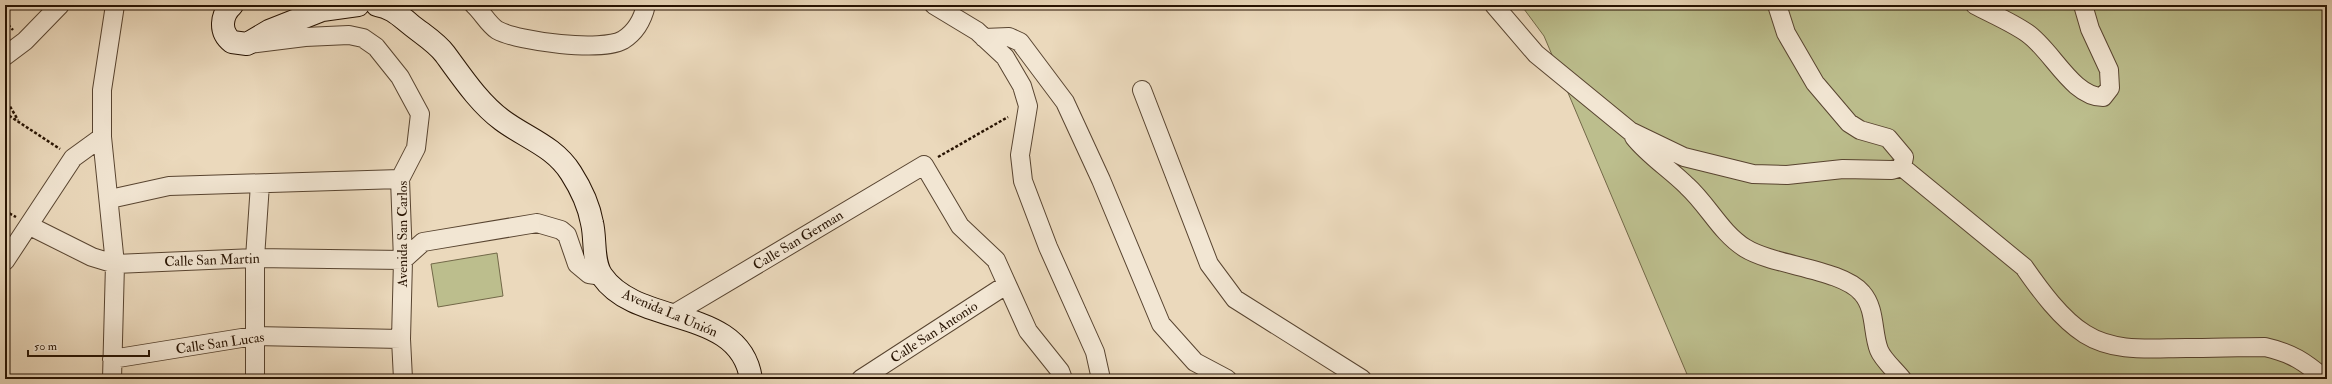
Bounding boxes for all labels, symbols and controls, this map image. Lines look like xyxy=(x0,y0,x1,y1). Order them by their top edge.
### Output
street label: Avenida San Carlos xyxy=(394,180,411,288)
street label: Calle San German xyxy=(750,206,846,274)
street label: Calle San Martin xyxy=(164,250,260,270)
street label: Avenida La Unión xyxy=(619,285,720,341)
street label: Calle San Antonio xyxy=(887,297,981,366)
street label: Calle San Lucas xyxy=(175,328,266,358)
scale bar xyxy=(28,332,149,358)
text: 50 m xyxy=(34,339,58,354)

